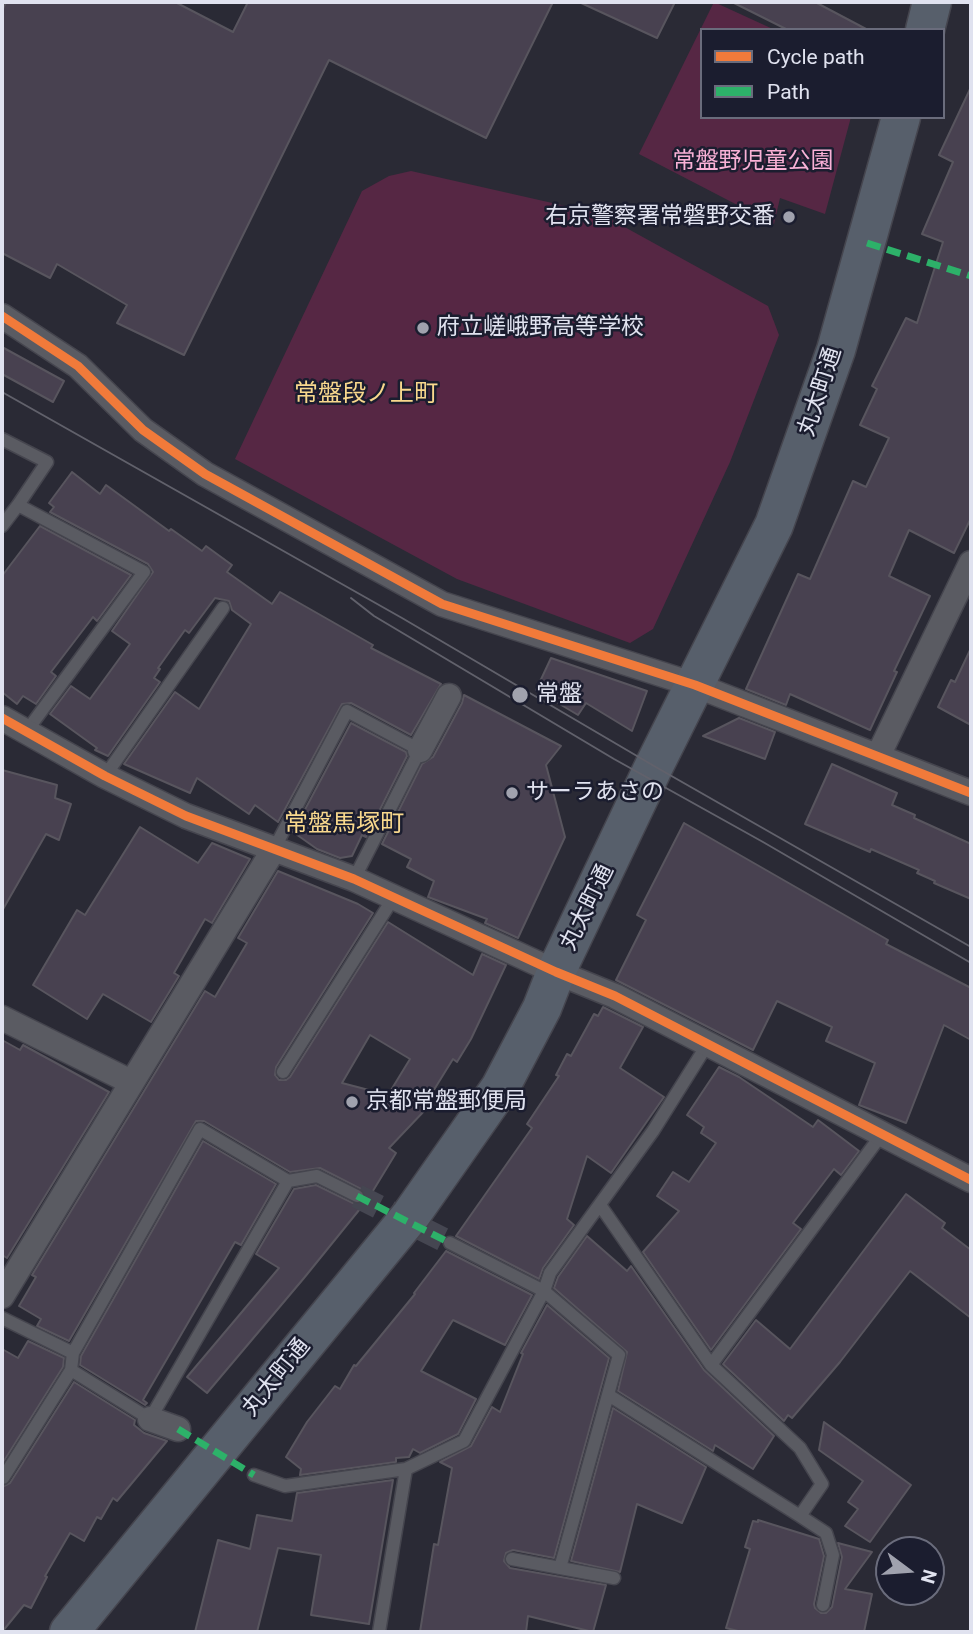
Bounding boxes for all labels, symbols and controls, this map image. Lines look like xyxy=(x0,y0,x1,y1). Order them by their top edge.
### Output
legend xyxy=(700,28,945,119)
text: Cycle path xyxy=(767,45,865,69)
text: Path xyxy=(767,80,810,104)
park label: 常盤野児童公園 xyxy=(673,148,833,176)
place label: 右京警察署常磐野交番 xyxy=(545,203,775,231)
marker: 右京警察署常磐野交番 xyxy=(781,209,797,225)
place label: 府立嵯峨野高等学校 xyxy=(437,314,644,342)
marker: 府立嵯峨野高等学校 xyxy=(415,320,431,336)
street label: 丸太町通 xyxy=(794,344,848,440)
district label: 常盤段ノ上町 xyxy=(294,381,438,409)
place label: 常盤 xyxy=(536,681,582,709)
marker: 常盤 xyxy=(510,685,530,705)
place label: サーラあさの xyxy=(526,779,664,807)
marker: サーラあさの xyxy=(504,785,520,801)
district label: 常盤馬塚町 xyxy=(284,811,404,839)
street label: 丸太町通 xyxy=(555,861,621,955)
place label: 京都常盤郵便局 xyxy=(366,1088,527,1116)
marker: 京都常盤郵便局 xyxy=(344,1094,360,1110)
street label: 丸太町通 xyxy=(237,1334,317,1422)
north arrow xyxy=(875,1536,945,1606)
text: N xyxy=(916,1567,942,1586)

